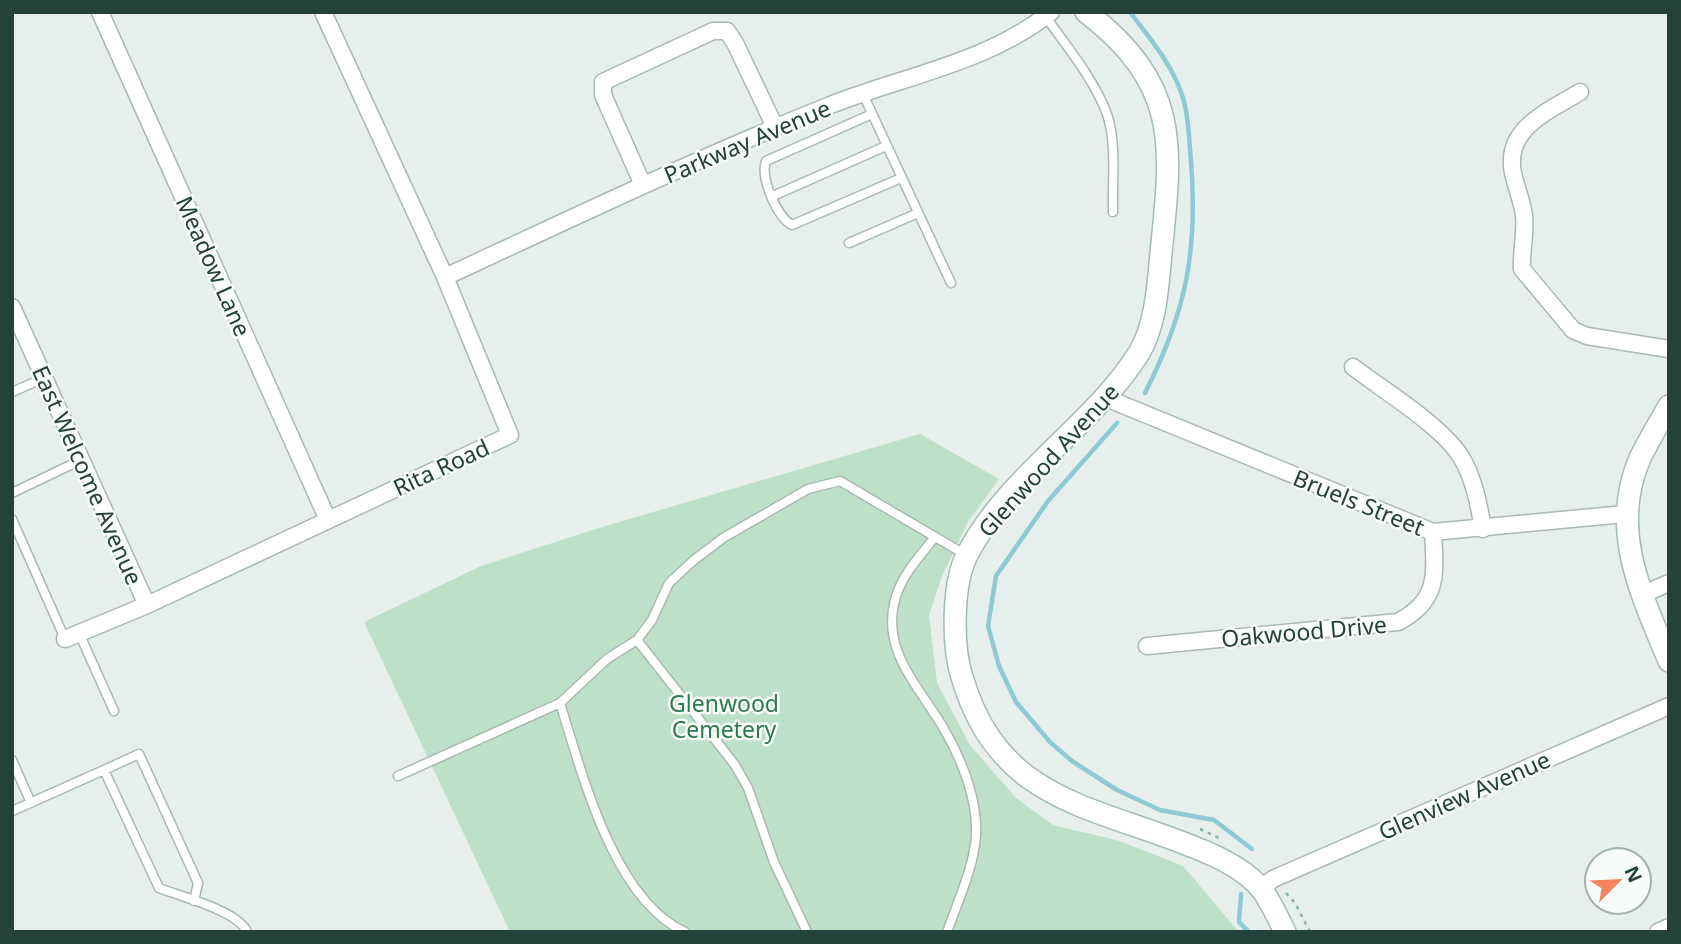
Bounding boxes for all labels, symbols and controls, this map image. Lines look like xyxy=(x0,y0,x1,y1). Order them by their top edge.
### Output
street label: Parkway Avenue xyxy=(659,91,835,191)
street label: Meadow Lane xyxy=(169,191,259,341)
street label: East Welcome Avenue xyxy=(25,360,151,590)
street label: Glenwood Avenue xyxy=(970,376,1126,544)
street label: Rita Road xyxy=(388,431,494,503)
street label: Bruels Street xyxy=(1289,461,1429,543)
street label: Oakwood Drive xyxy=(1220,608,1388,654)
park label: Glenwood Cemetery xyxy=(669,687,779,745)
street label: Glenview Avenue xyxy=(1373,743,1555,847)
north arrow xyxy=(1583,846,1653,916)
text: N xyxy=(1619,862,1649,886)

